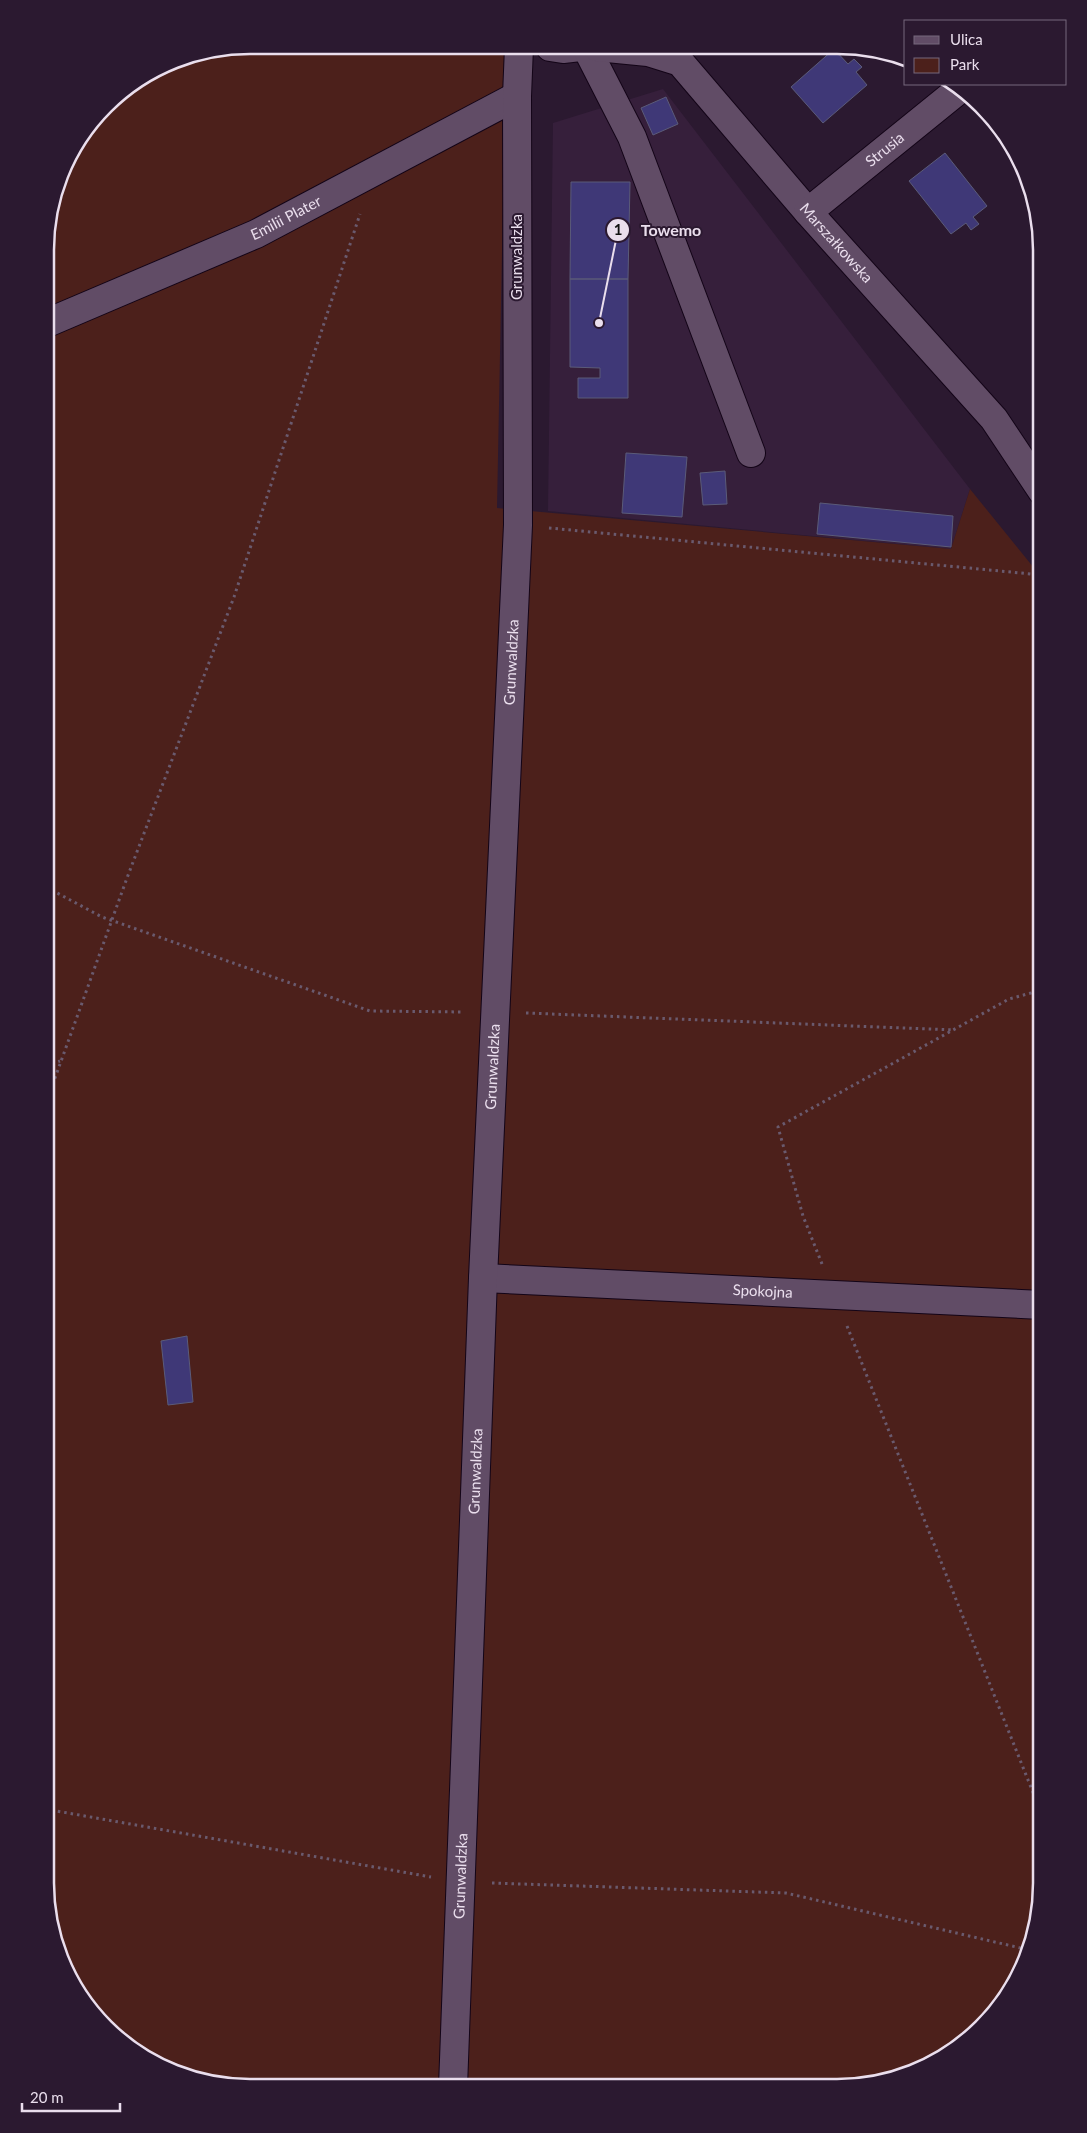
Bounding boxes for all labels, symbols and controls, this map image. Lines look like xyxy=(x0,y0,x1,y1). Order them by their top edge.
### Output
legend xyxy=(904,20,1067,85)
text: Ulica xyxy=(950,30,983,48)
text: Park xyxy=(950,55,980,73)
street label: Strusia xyxy=(861,128,907,170)
street label: Emilii Plater xyxy=(248,191,324,243)
street label: Marszałkowska xyxy=(796,199,877,286)
street label: Grunwaldzka xyxy=(507,214,525,300)
callout: Towemo xyxy=(606,214,711,245)
text: 1 xyxy=(614,220,622,238)
text: Towemo xyxy=(641,220,701,239)
street label: Grunwaldzka xyxy=(500,619,522,706)
street label: Grunwaldzka xyxy=(481,1023,503,1110)
street label: Spokojna xyxy=(732,1280,793,1301)
street label: Grunwaldzka xyxy=(464,1428,485,1515)
street label: Grunwaldzka xyxy=(449,1833,470,1919)
scale bar xyxy=(22,2080,120,2112)
text: 20 m xyxy=(30,2088,64,2106)

